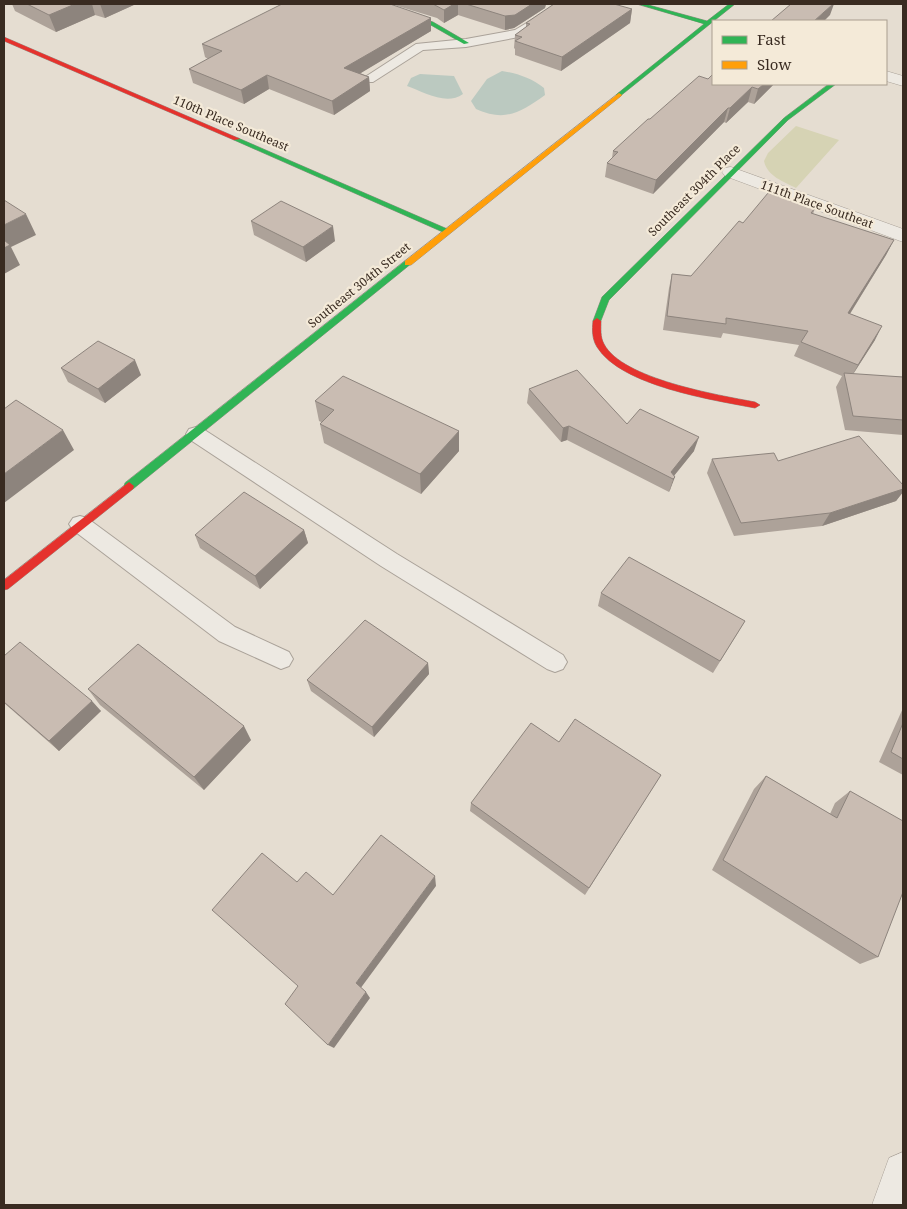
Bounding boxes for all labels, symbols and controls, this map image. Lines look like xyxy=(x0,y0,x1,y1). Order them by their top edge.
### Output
legend xyxy=(712,20,887,85)
text: Fast xyxy=(757,29,786,49)
text: Slow xyxy=(757,54,791,74)
street label: 110th Place Southeast xyxy=(171,91,291,155)
street label: Southeast 304th Place xyxy=(644,140,744,240)
street label: 111th Place Southeat xyxy=(758,176,876,232)
street label: Southeast 304th Street xyxy=(304,238,414,332)

